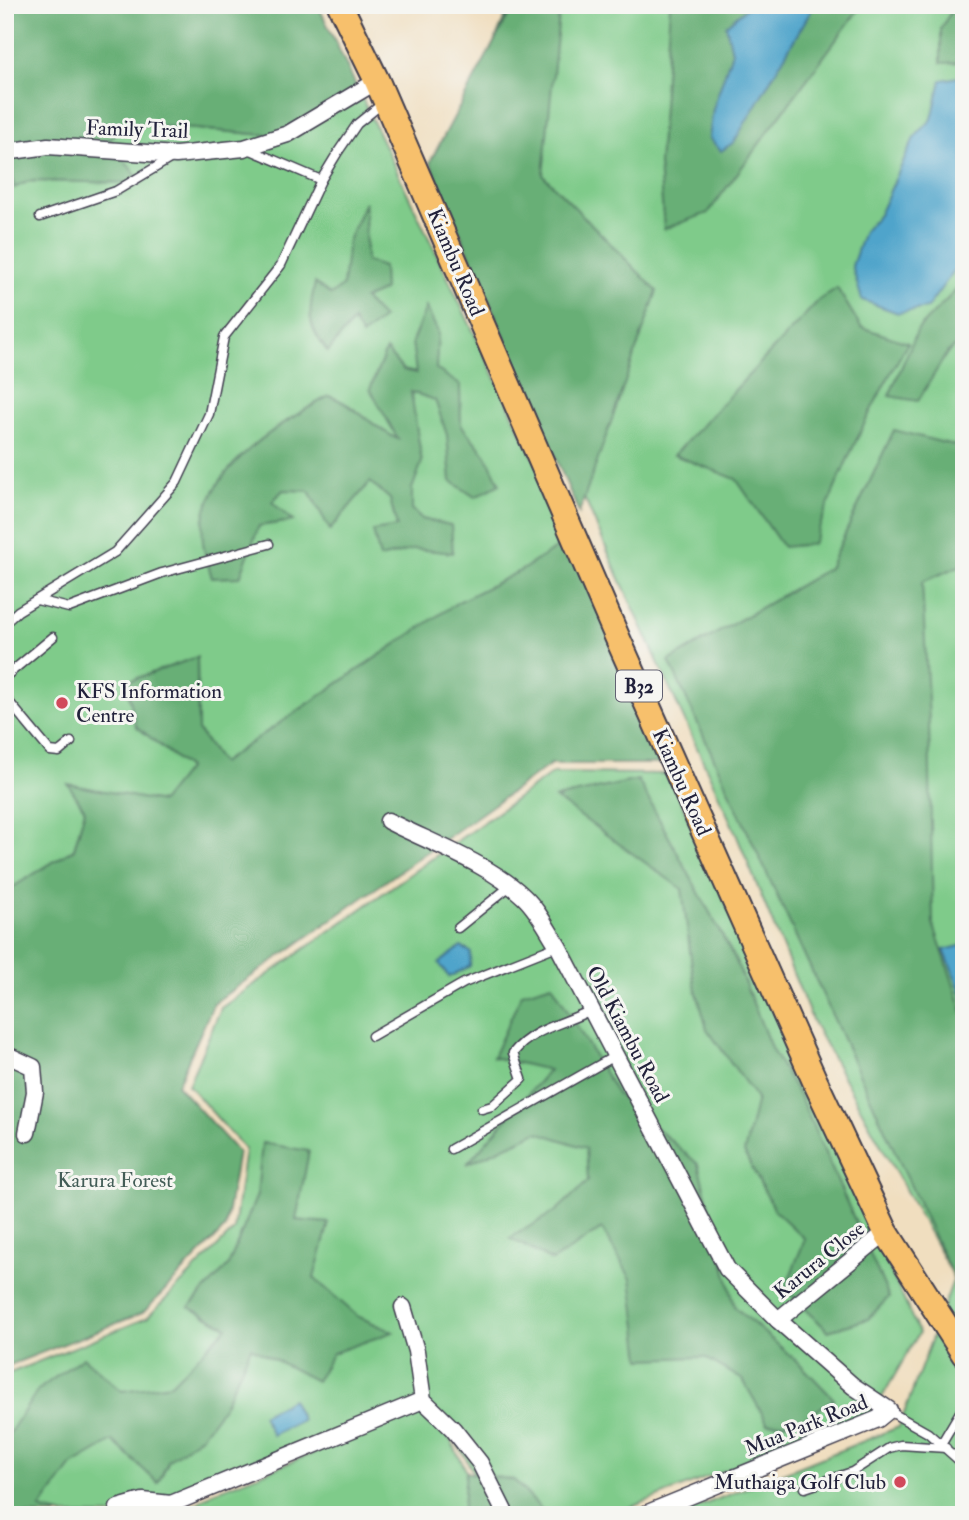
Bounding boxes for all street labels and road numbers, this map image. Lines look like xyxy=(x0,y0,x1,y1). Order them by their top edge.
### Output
street label: Family Trail xyxy=(85,114,189,145)
street label: Kiambu Road xyxy=(421,204,491,321)
road number: B32 xyxy=(616,670,662,702)
street label: Kiambu Road xyxy=(646,724,717,841)
street label: Old Kiambu Road xyxy=(580,961,675,1108)
street label: Karura Close xyxy=(768,1215,871,1305)
street label: Mua Park Road xyxy=(741,1388,872,1462)

